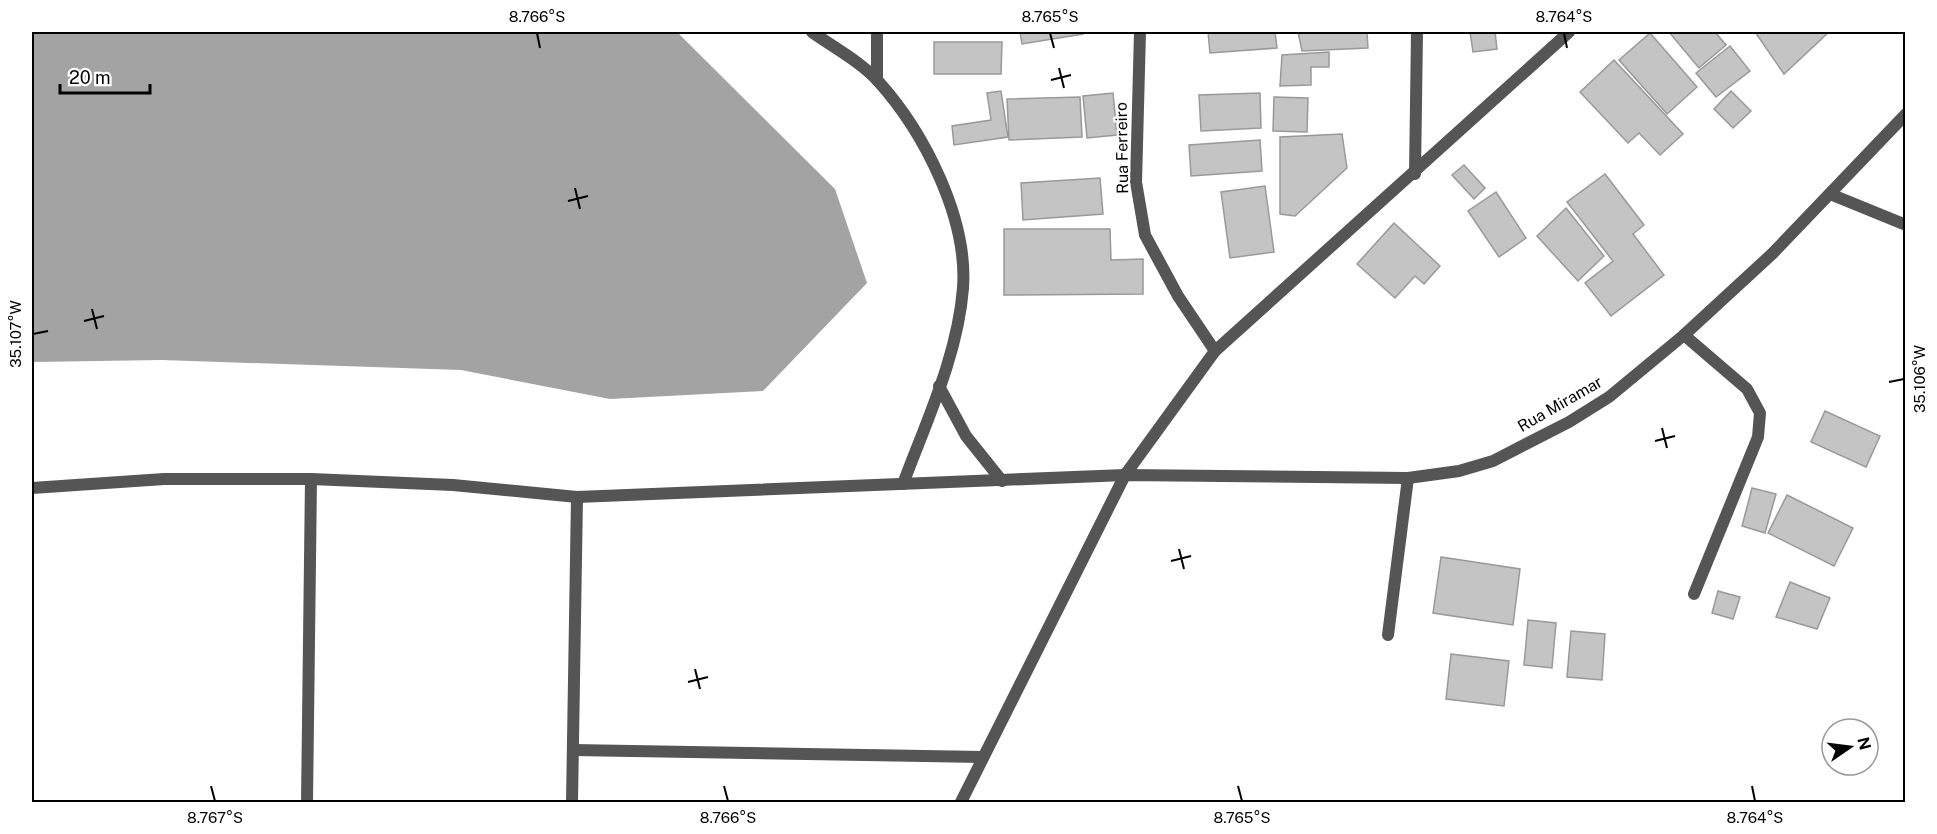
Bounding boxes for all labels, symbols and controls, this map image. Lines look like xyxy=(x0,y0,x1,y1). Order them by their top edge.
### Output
text: 8.766°S xyxy=(509,8,565,25)
text: 8.765°S xyxy=(1022,8,1078,25)
text: 8.764°S xyxy=(1536,8,1592,25)
scale bar xyxy=(60,57,150,95)
text: 20 m xyxy=(69,67,111,88)
street label: Rua Ferreiro xyxy=(1112,102,1132,194)
text: 35.107°W xyxy=(7,300,24,368)
text: 35.106°W xyxy=(1911,345,1928,413)
street label: Rua Miramar xyxy=(1514,372,1606,436)
north arrow xyxy=(1820,717,1880,777)
text: N xyxy=(1853,735,1875,752)
text: 8.767°S xyxy=(187,809,243,826)
text: 8.766°S xyxy=(700,809,756,826)
text: 8.765°S xyxy=(1214,809,1270,826)
text: 8.764°S xyxy=(1727,809,1783,826)

